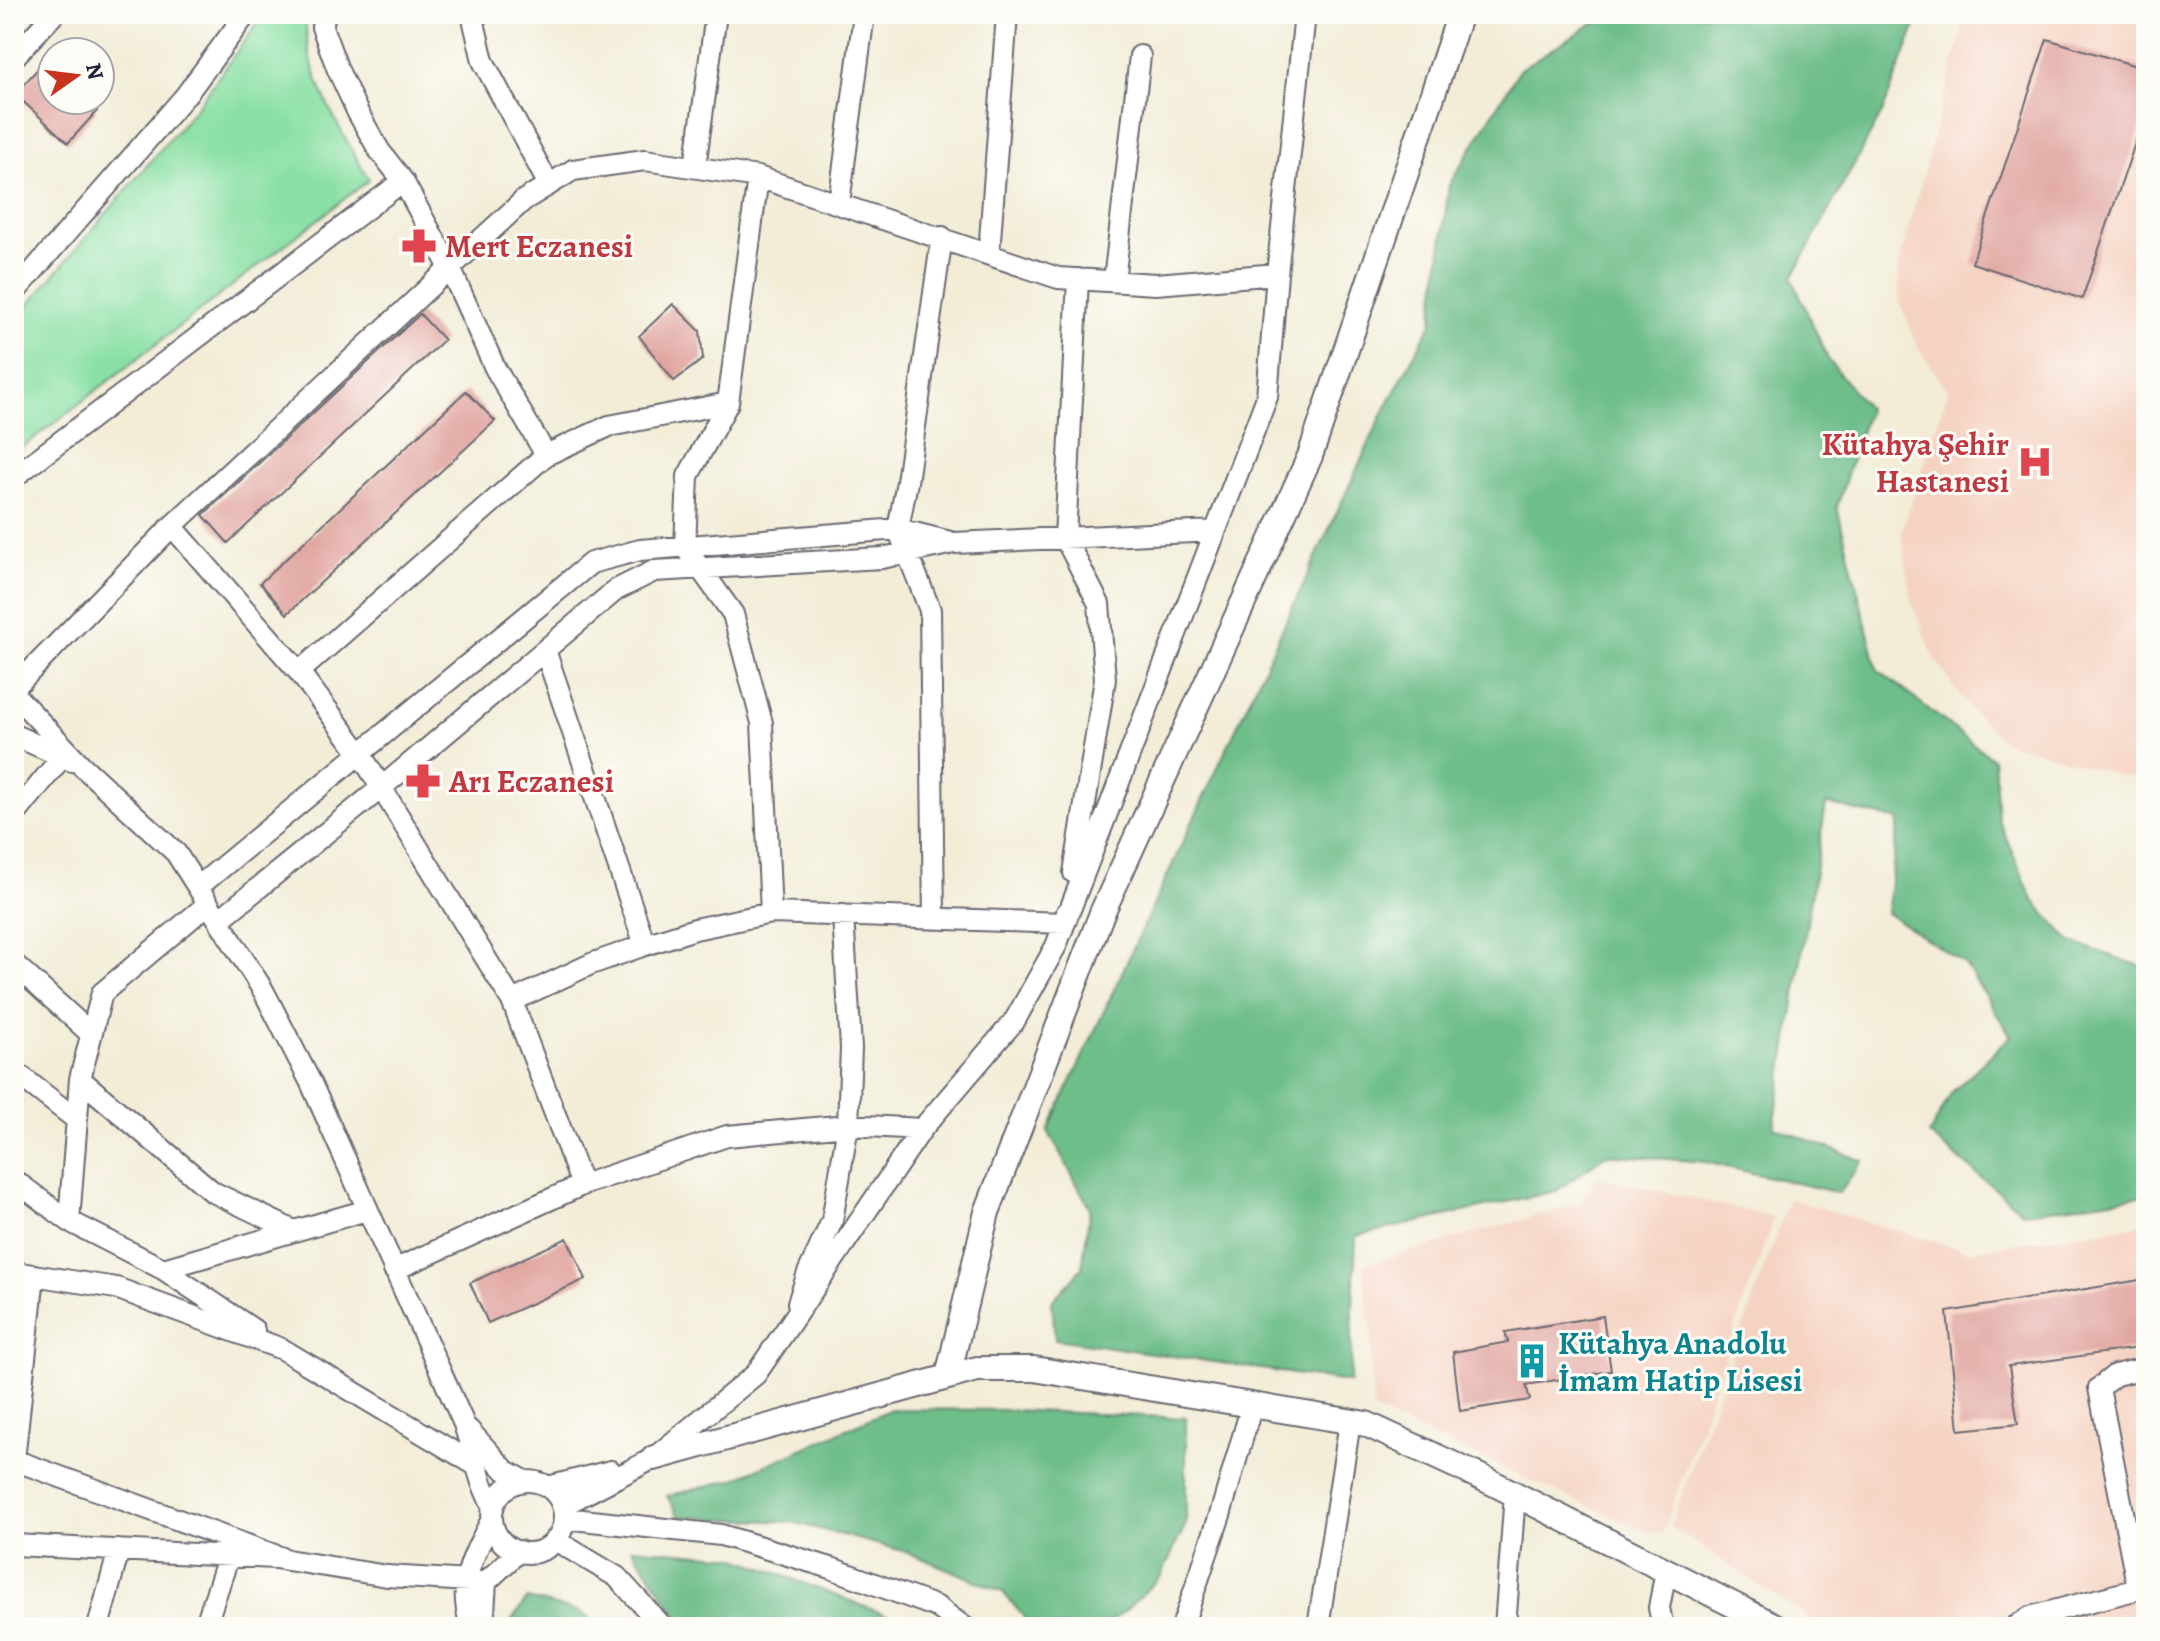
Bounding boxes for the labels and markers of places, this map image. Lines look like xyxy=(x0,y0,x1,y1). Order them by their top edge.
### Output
place label: Mert Eczanesi xyxy=(445,224,633,268)
pharmacy icon: Mert Eczanesi xyxy=(400,227,438,265)
place label: Kütahya Şehir Hastanesi xyxy=(1822,422,2009,503)
hospital icon: Kütahya Şehir Hastanesi xyxy=(2016,443,2054,481)
place label: Arı Eczanesi xyxy=(448,759,614,803)
pharmacy icon: Arı Eczanesi xyxy=(404,762,442,800)
place label: Kütahya Anadolu İmam Hatip Lisesi xyxy=(1558,1321,1802,1402)
building icon: Kütahya Anadolu İmam Hatip Lisesi xyxy=(1513,1342,1551,1380)

